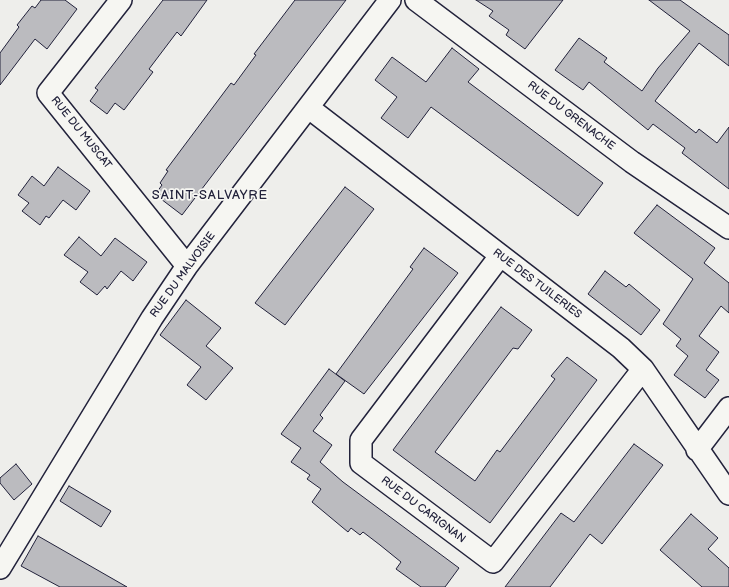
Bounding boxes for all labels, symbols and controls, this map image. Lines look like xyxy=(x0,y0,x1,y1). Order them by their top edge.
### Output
street label: RUE DU GRENACHE xyxy=(525,79,617,153)
street label: RUE DU MUSCAT xyxy=(48,94,114,172)
district label: SAINT-SALVAYRE xyxy=(152,188,268,204)
street label: RUE DU MALVOISIE xyxy=(148,230,218,320)
street label: RUE DES TUILERIES xyxy=(490,246,584,322)
street label: RUE DU CARIGNAN xyxy=(378,474,468,546)

